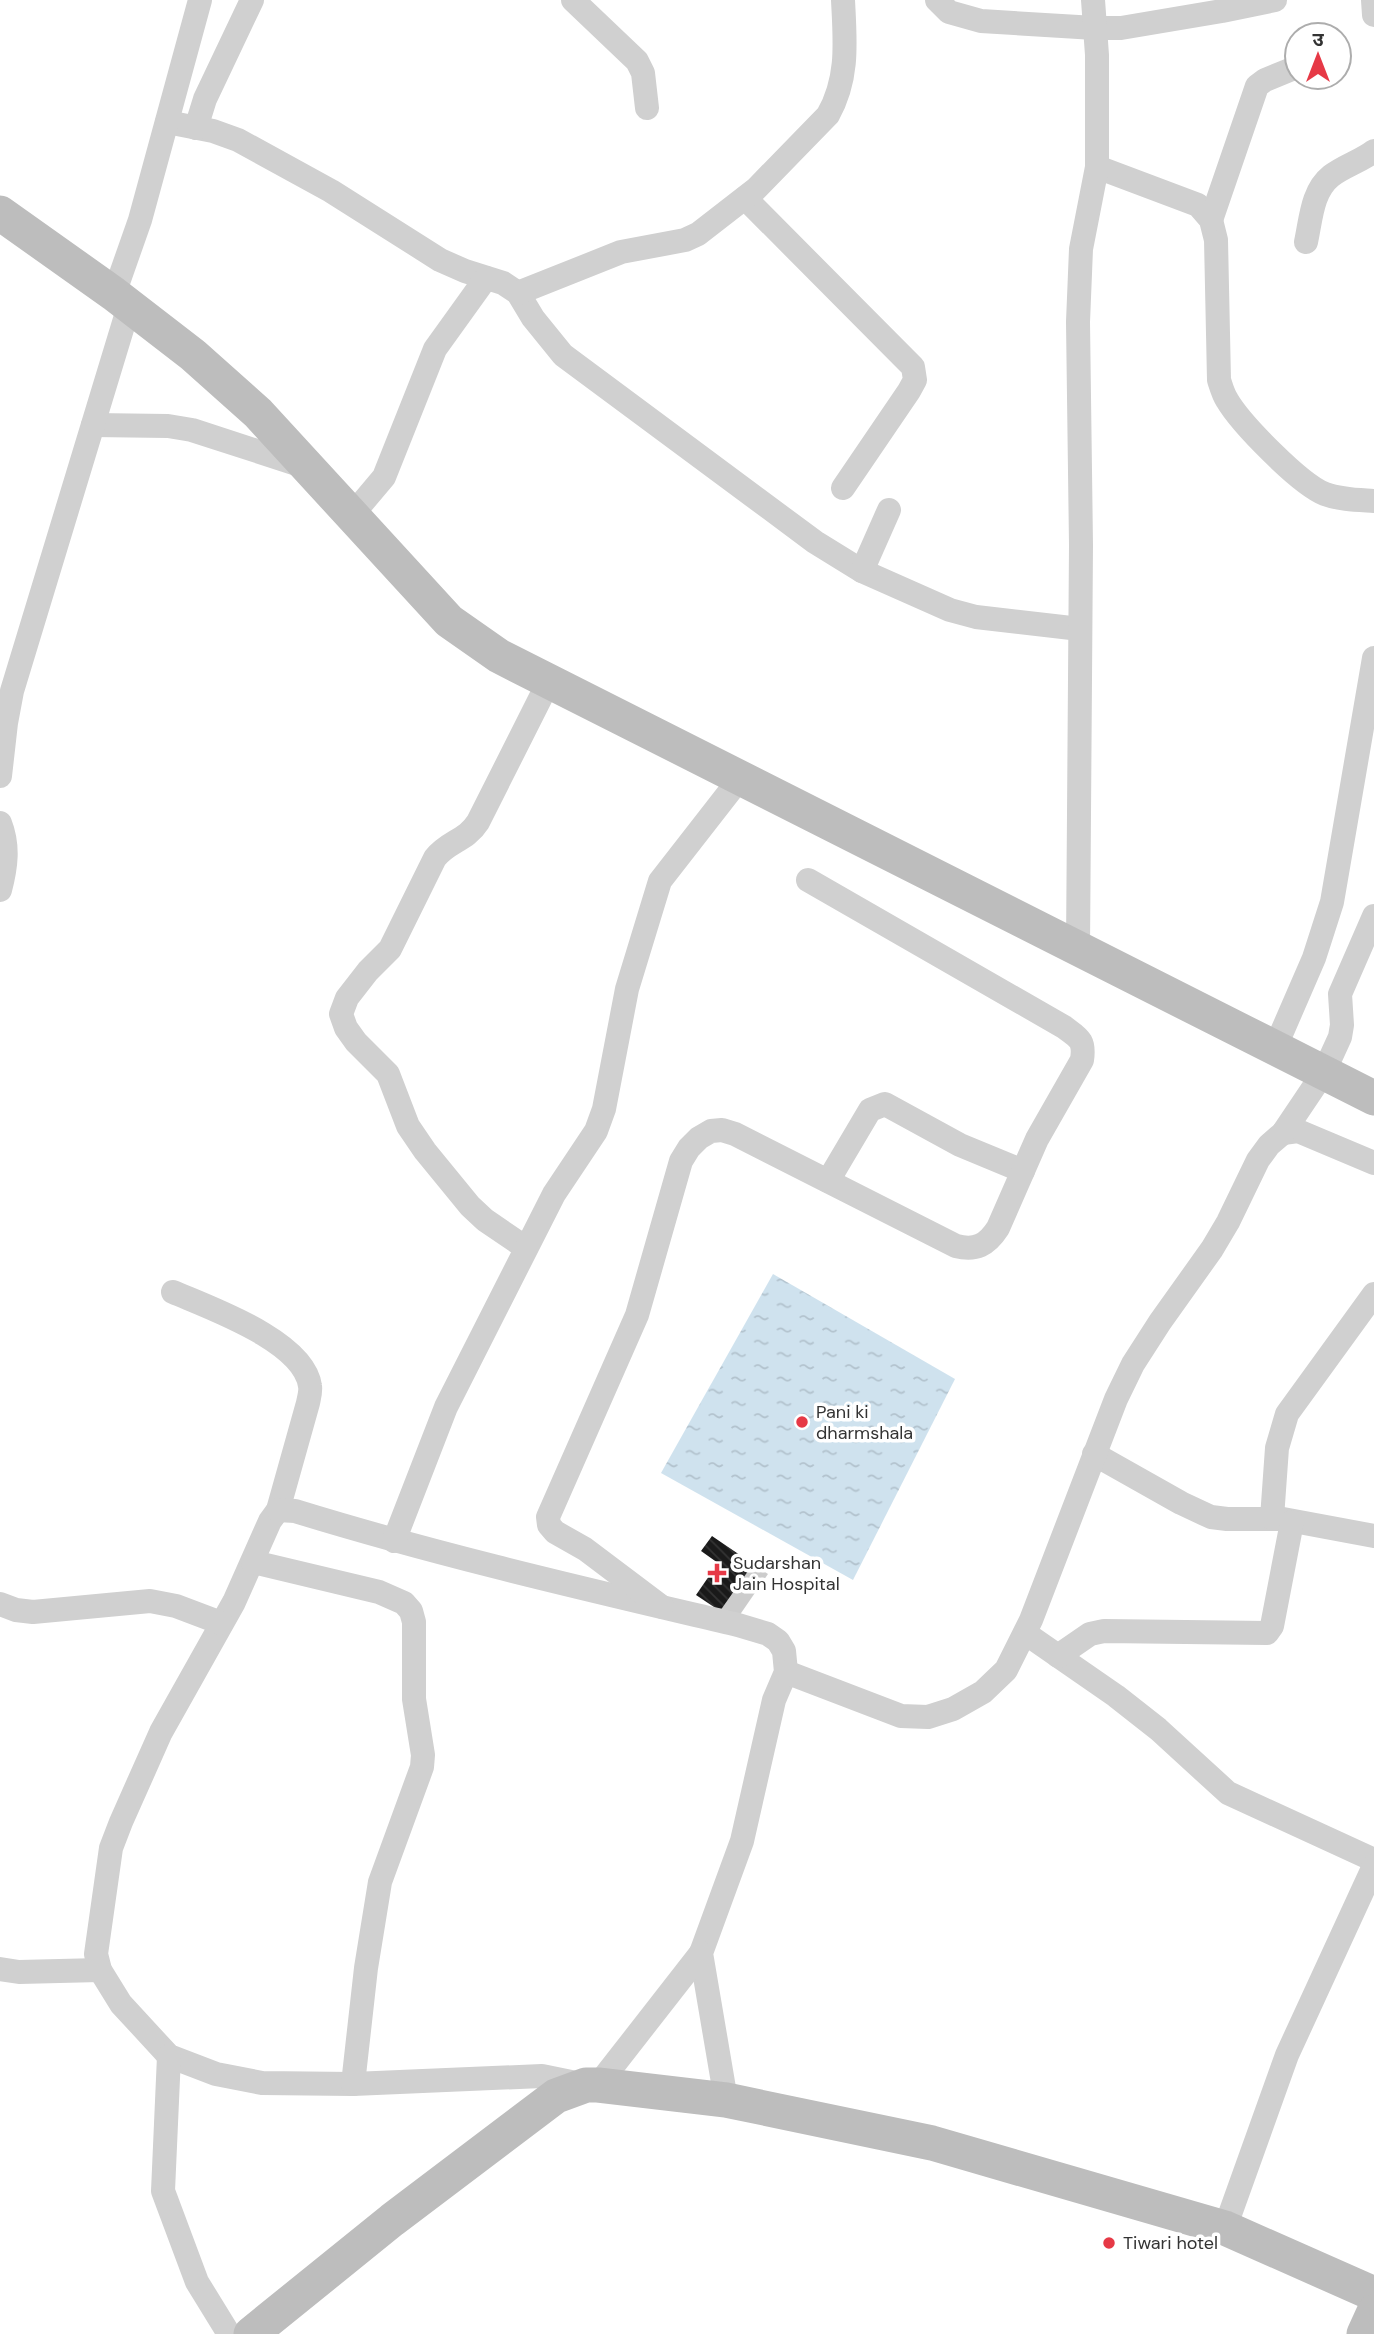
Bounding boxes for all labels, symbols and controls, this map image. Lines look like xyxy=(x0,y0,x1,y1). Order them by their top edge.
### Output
north arrow xyxy=(1283,21,1353,91)
text: उ xyxy=(1312,27,1324,52)
place label: Pani ki dharmshala xyxy=(816,1400,913,1445)
marker: Pani ki dharmshala xyxy=(794,1414,810,1430)
place label: Sudarshan Jain Hospital xyxy=(733,1551,840,1596)
marker: Sudarshan Jain Hospital xyxy=(707,1563,727,1583)
place label: Tiwari hotel xyxy=(1123,2231,1218,2255)
marker: Tiwari hotel xyxy=(1101,2235,1117,2251)

